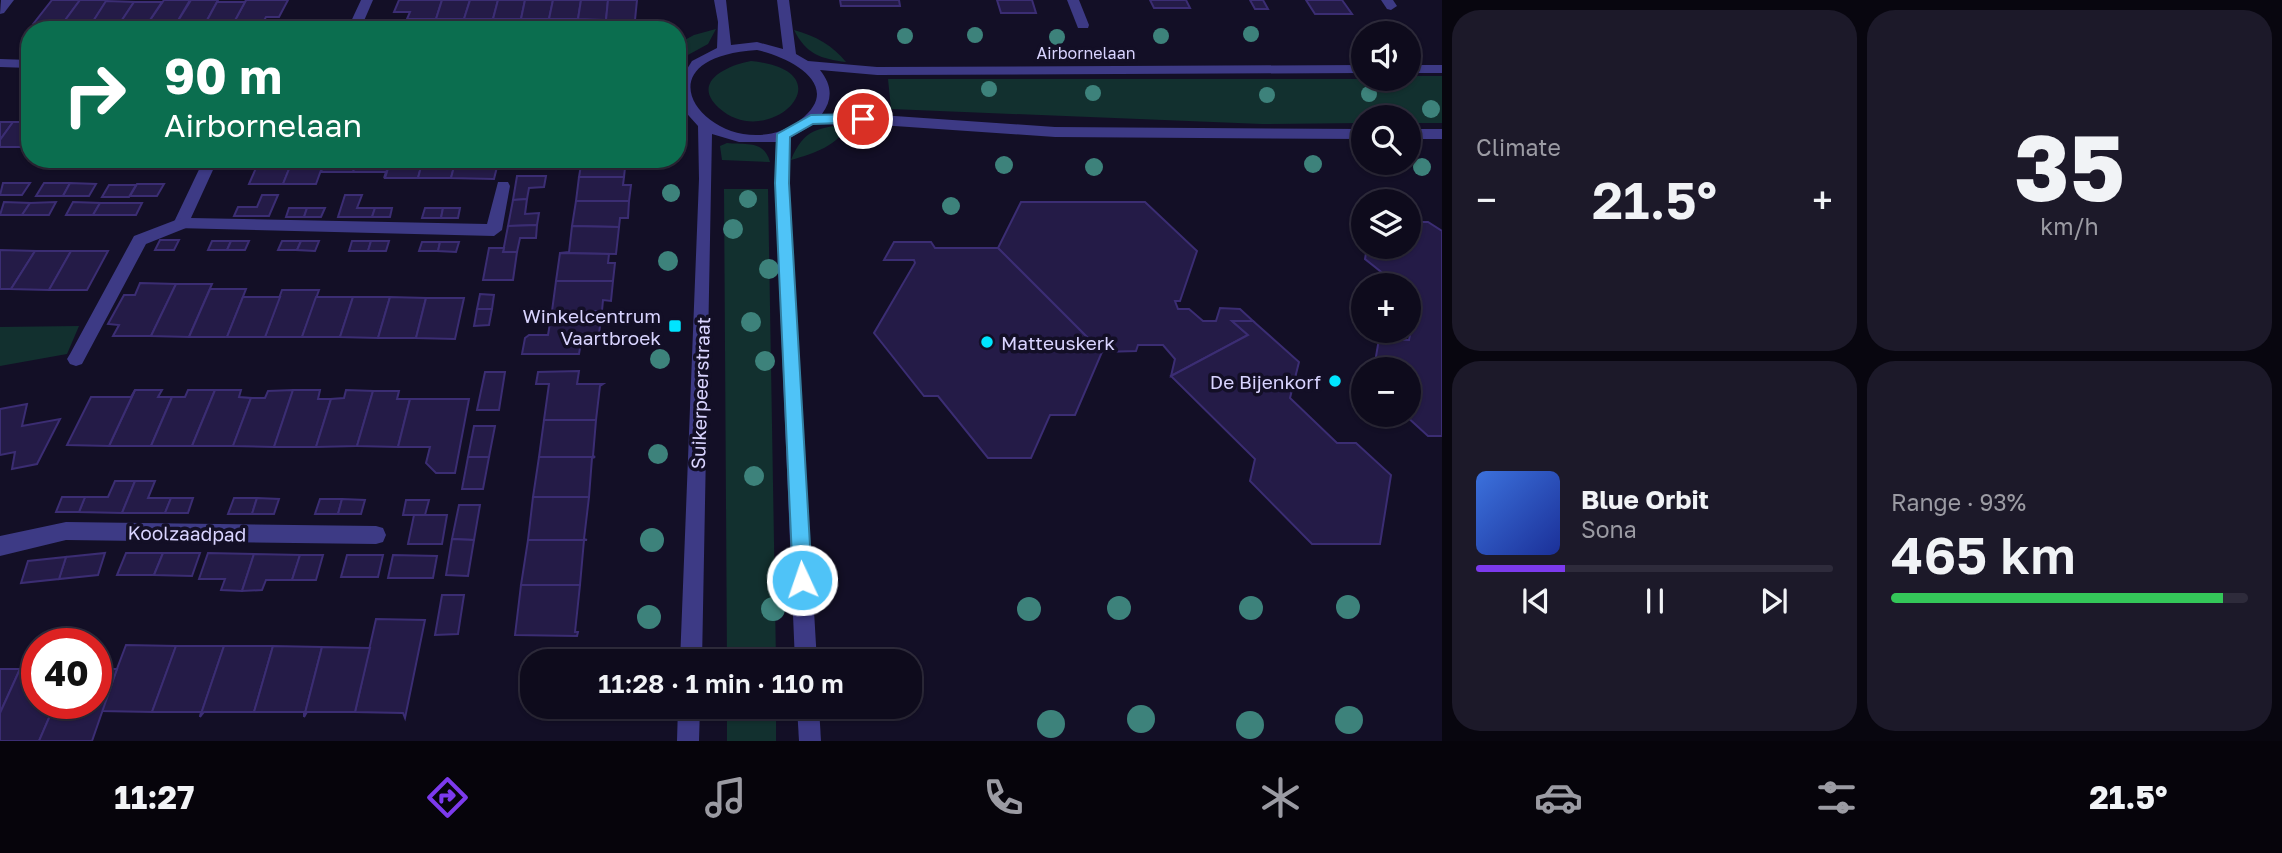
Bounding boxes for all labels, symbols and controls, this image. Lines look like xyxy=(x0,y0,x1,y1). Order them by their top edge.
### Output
map controls xyxy=(1351,21,1421,427)
button: sound xyxy=(1351,21,1421,91)
street label: Airbornelaan xyxy=(1036,43,1136,63)
text: 90 m xyxy=(164,46,282,105)
icon: right xyxy=(49,49,140,140)
pin xyxy=(833,89,893,149)
icon: arrive xyxy=(844,100,882,138)
button: search xyxy=(1351,105,1421,175)
text: Airbornelaan xyxy=(164,106,362,144)
text: 35 xyxy=(2014,112,2125,221)
text: Climate xyxy=(1476,133,1561,161)
text: 21.5° xyxy=(1592,168,1717,230)
text: − xyxy=(1476,177,1497,222)
text: + xyxy=(1812,177,1833,222)
button: layers xyxy=(1351,189,1421,259)
text: km/h xyxy=(2040,212,2099,240)
button: + xyxy=(1351,273,1421,343)
place label: Winkelcentrum Vaartbroek xyxy=(523,304,661,349)
street label: Suikerpeerstraat xyxy=(686,316,714,470)
marker: Winkelcentrum Vaartbroek xyxy=(667,318,683,334)
place label: Matteuskerk xyxy=(1001,331,1115,354)
marker: Matteuskerk xyxy=(979,334,995,350)
button: − xyxy=(1351,357,1421,427)
place label: De Bijenkorf xyxy=(1210,370,1321,393)
marker: De Bijenkorf xyxy=(1327,373,1343,389)
text: Blue Orbit xyxy=(1581,484,1709,515)
text: Range · 93% xyxy=(1891,488,2026,516)
text: Sona xyxy=(1581,515,1637,543)
street label: Koolzaadpad xyxy=(127,520,247,546)
text: 465 km xyxy=(1891,523,2076,585)
position arrow xyxy=(765,543,839,617)
icon: previous xyxy=(1517,582,1555,620)
icon: pause xyxy=(1636,582,1674,620)
icon: next xyxy=(1755,582,1793,620)
speed limit sign: 40 xyxy=(21,628,112,719)
text: 11:28 · 1 min · 110 m xyxy=(598,668,844,699)
icon: directions xyxy=(423,773,472,822)
icon: music xyxy=(701,773,750,822)
icon: phone xyxy=(979,773,1028,822)
icon: climate xyxy=(1256,773,1305,822)
icon: car xyxy=(1534,773,1583,822)
icon: filters xyxy=(1812,773,1861,822)
text: 11:27 xyxy=(114,778,195,816)
text: 21.5° xyxy=(2089,778,2168,816)

